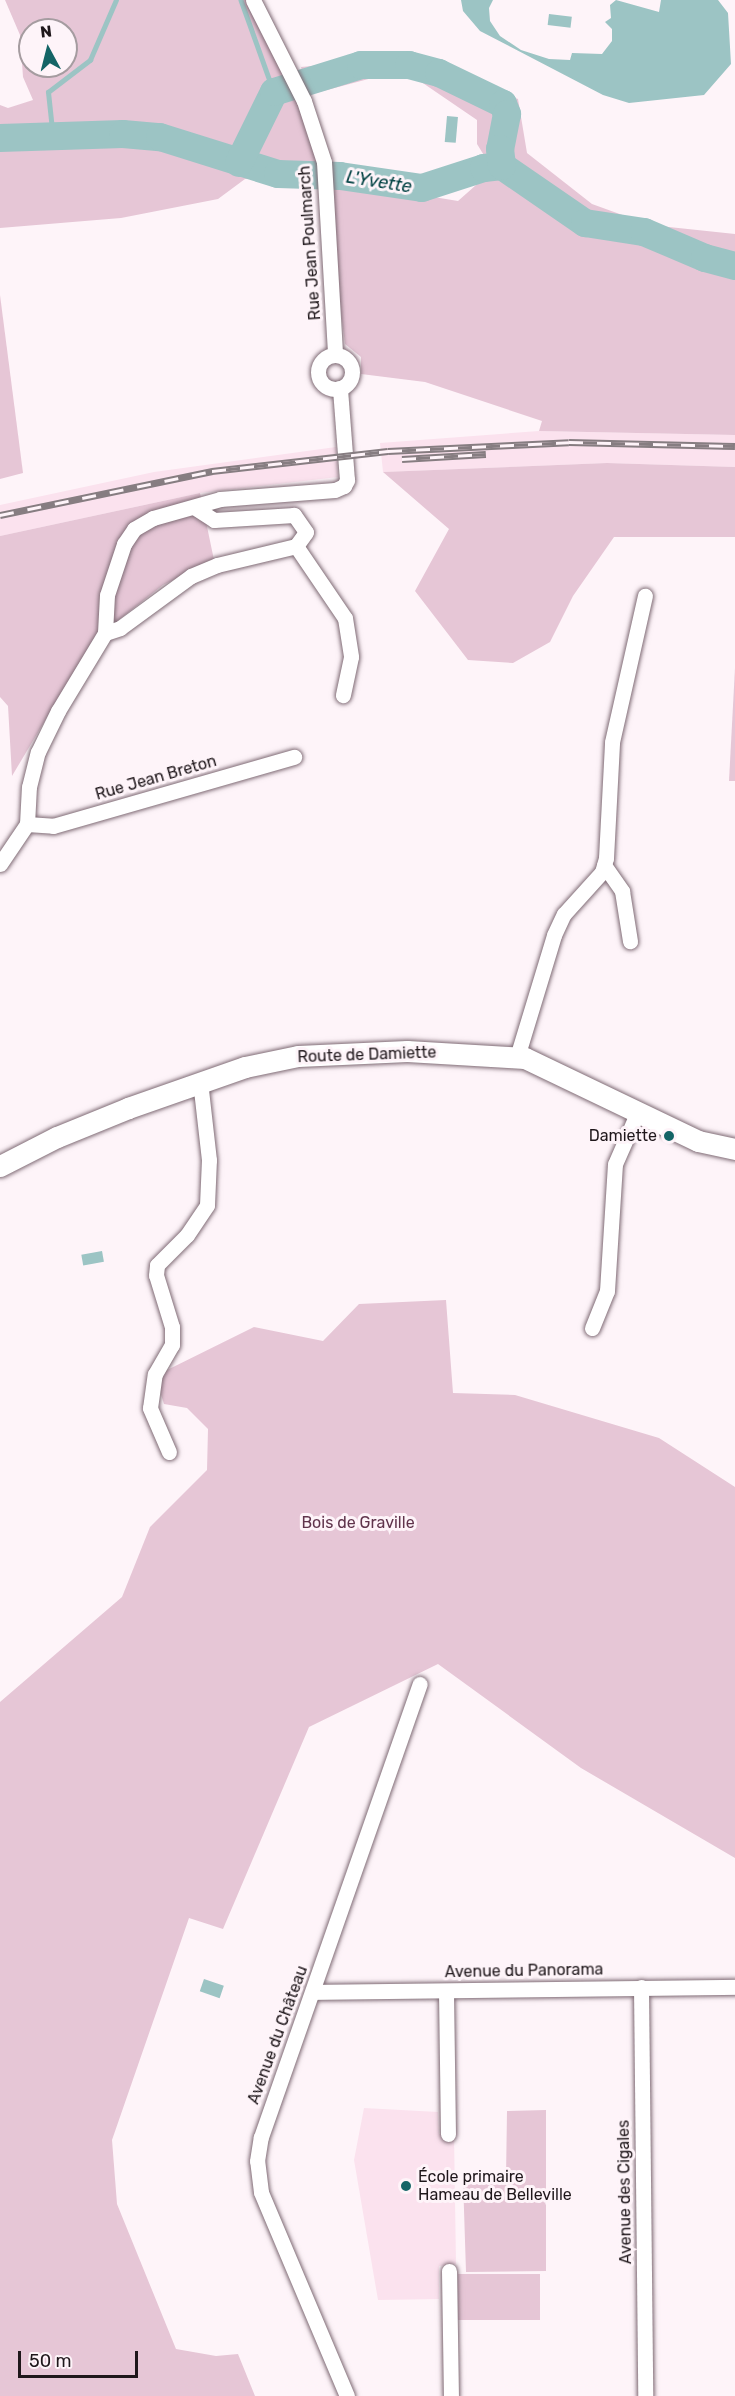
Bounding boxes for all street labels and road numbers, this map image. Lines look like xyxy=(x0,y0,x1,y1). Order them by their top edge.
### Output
street label: Rue Jean Poulmarch xyxy=(295,165,325,321)
street label: Rue Jean Breton xyxy=(93,752,219,804)
street label: Route de Damiette xyxy=(297,1043,437,1067)
street label: Avenue du Panorama xyxy=(444,1960,604,1982)
street label: Avenue du Château xyxy=(244,1963,312,2107)
street label: Avenue des Cigales xyxy=(614,2120,636,2264)

